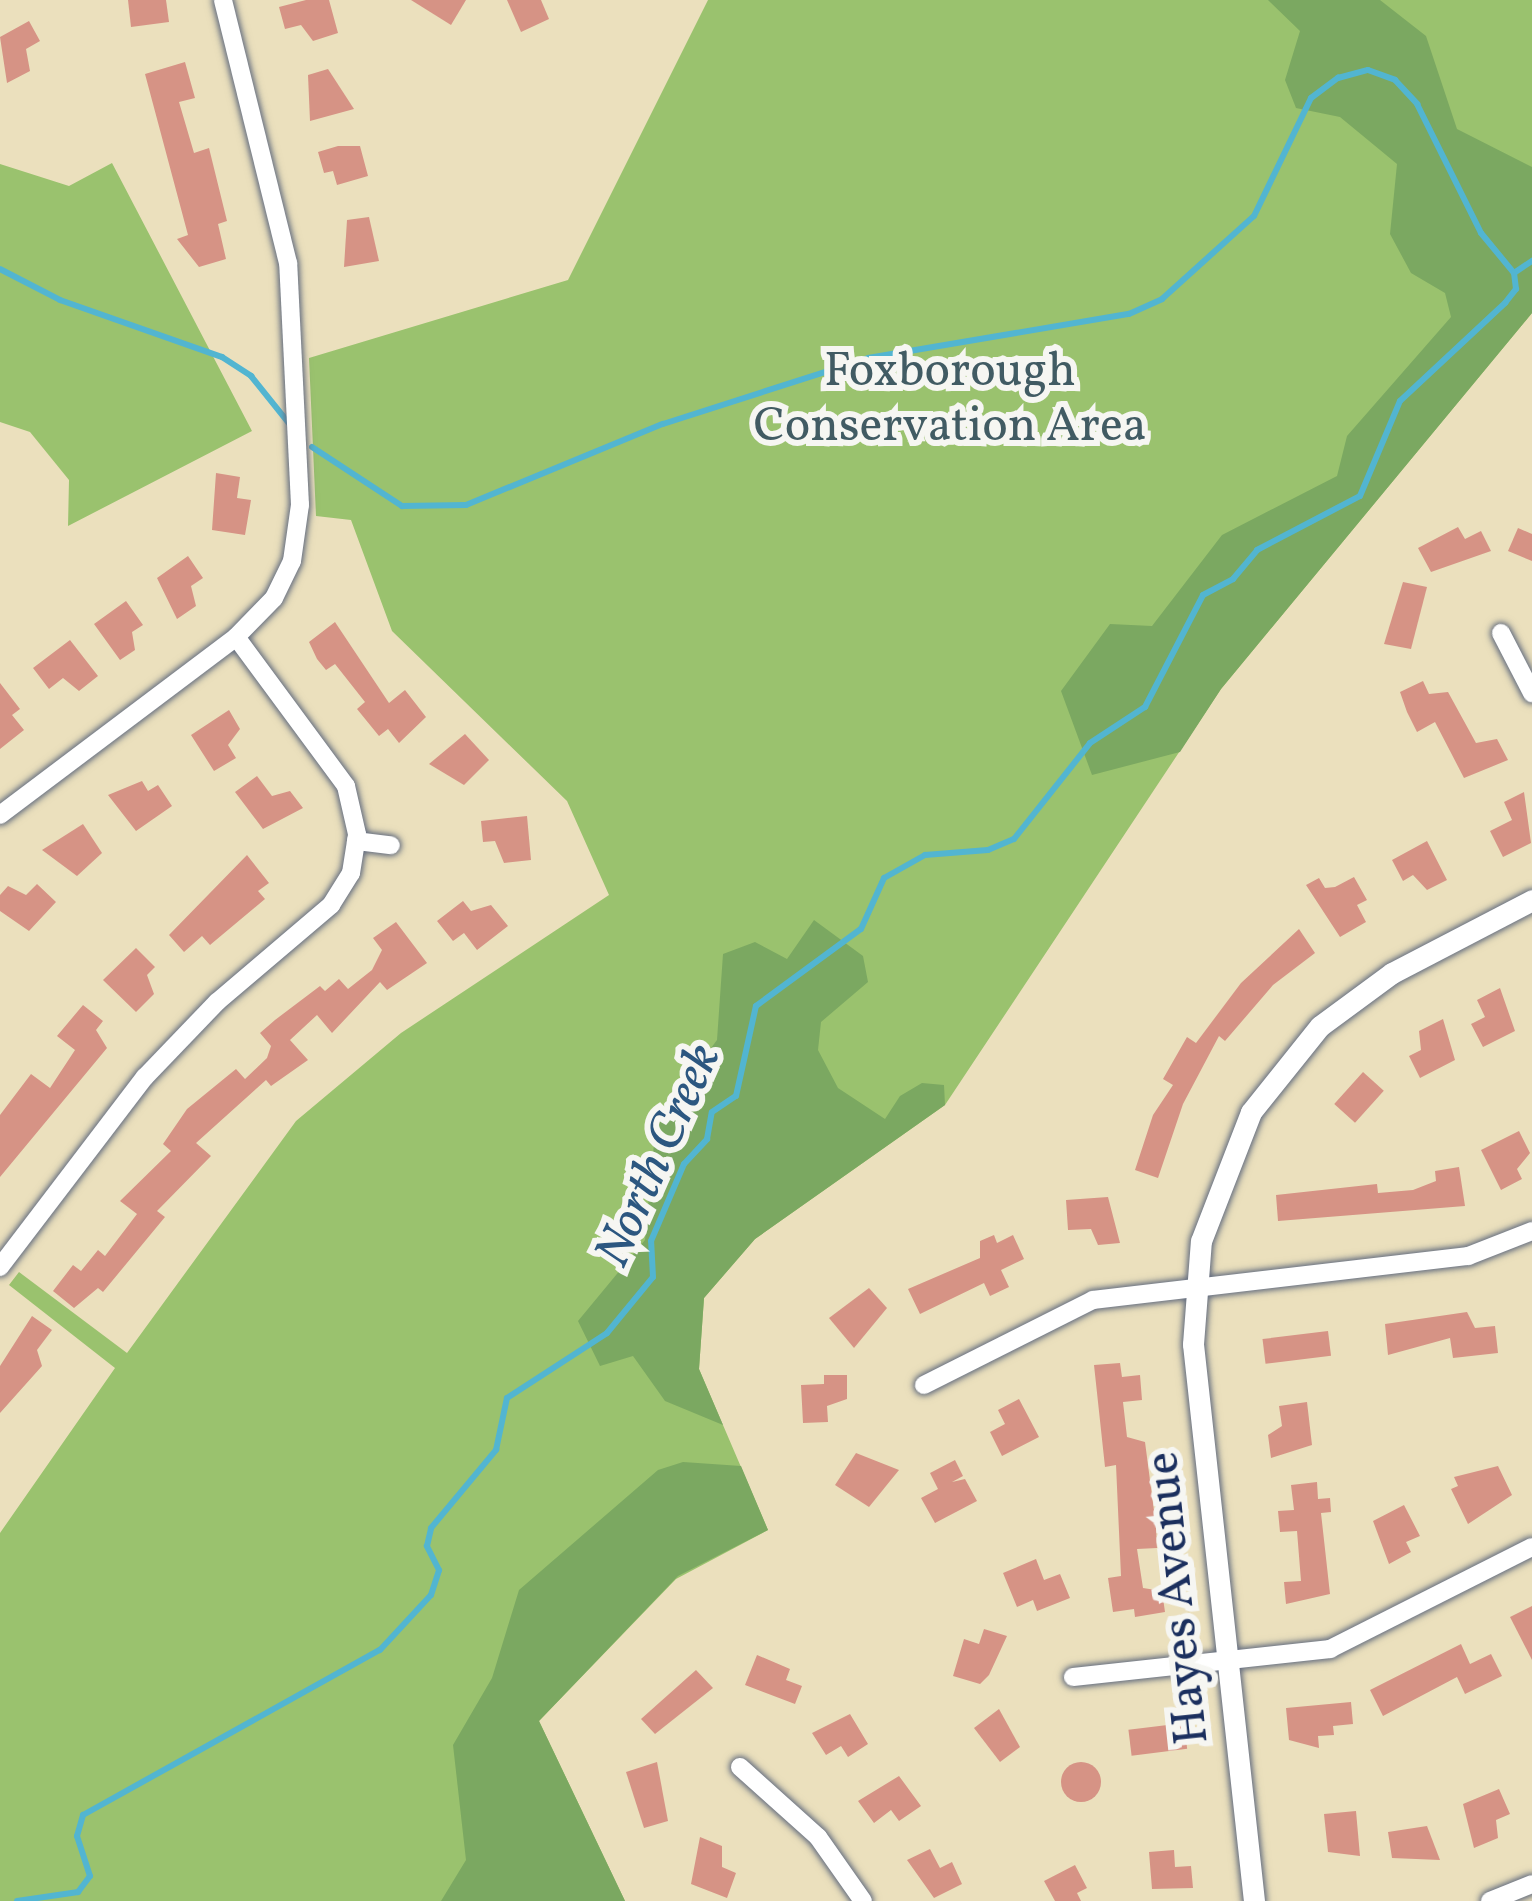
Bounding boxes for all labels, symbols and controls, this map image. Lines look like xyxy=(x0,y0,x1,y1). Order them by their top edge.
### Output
park label: Foxborough Conservation Area xyxy=(753,343,1147,456)
water label: North Creek xyxy=(584,1035,736,1277)
street label: Hayes Avenue xyxy=(1135,1449,1223,1747)

